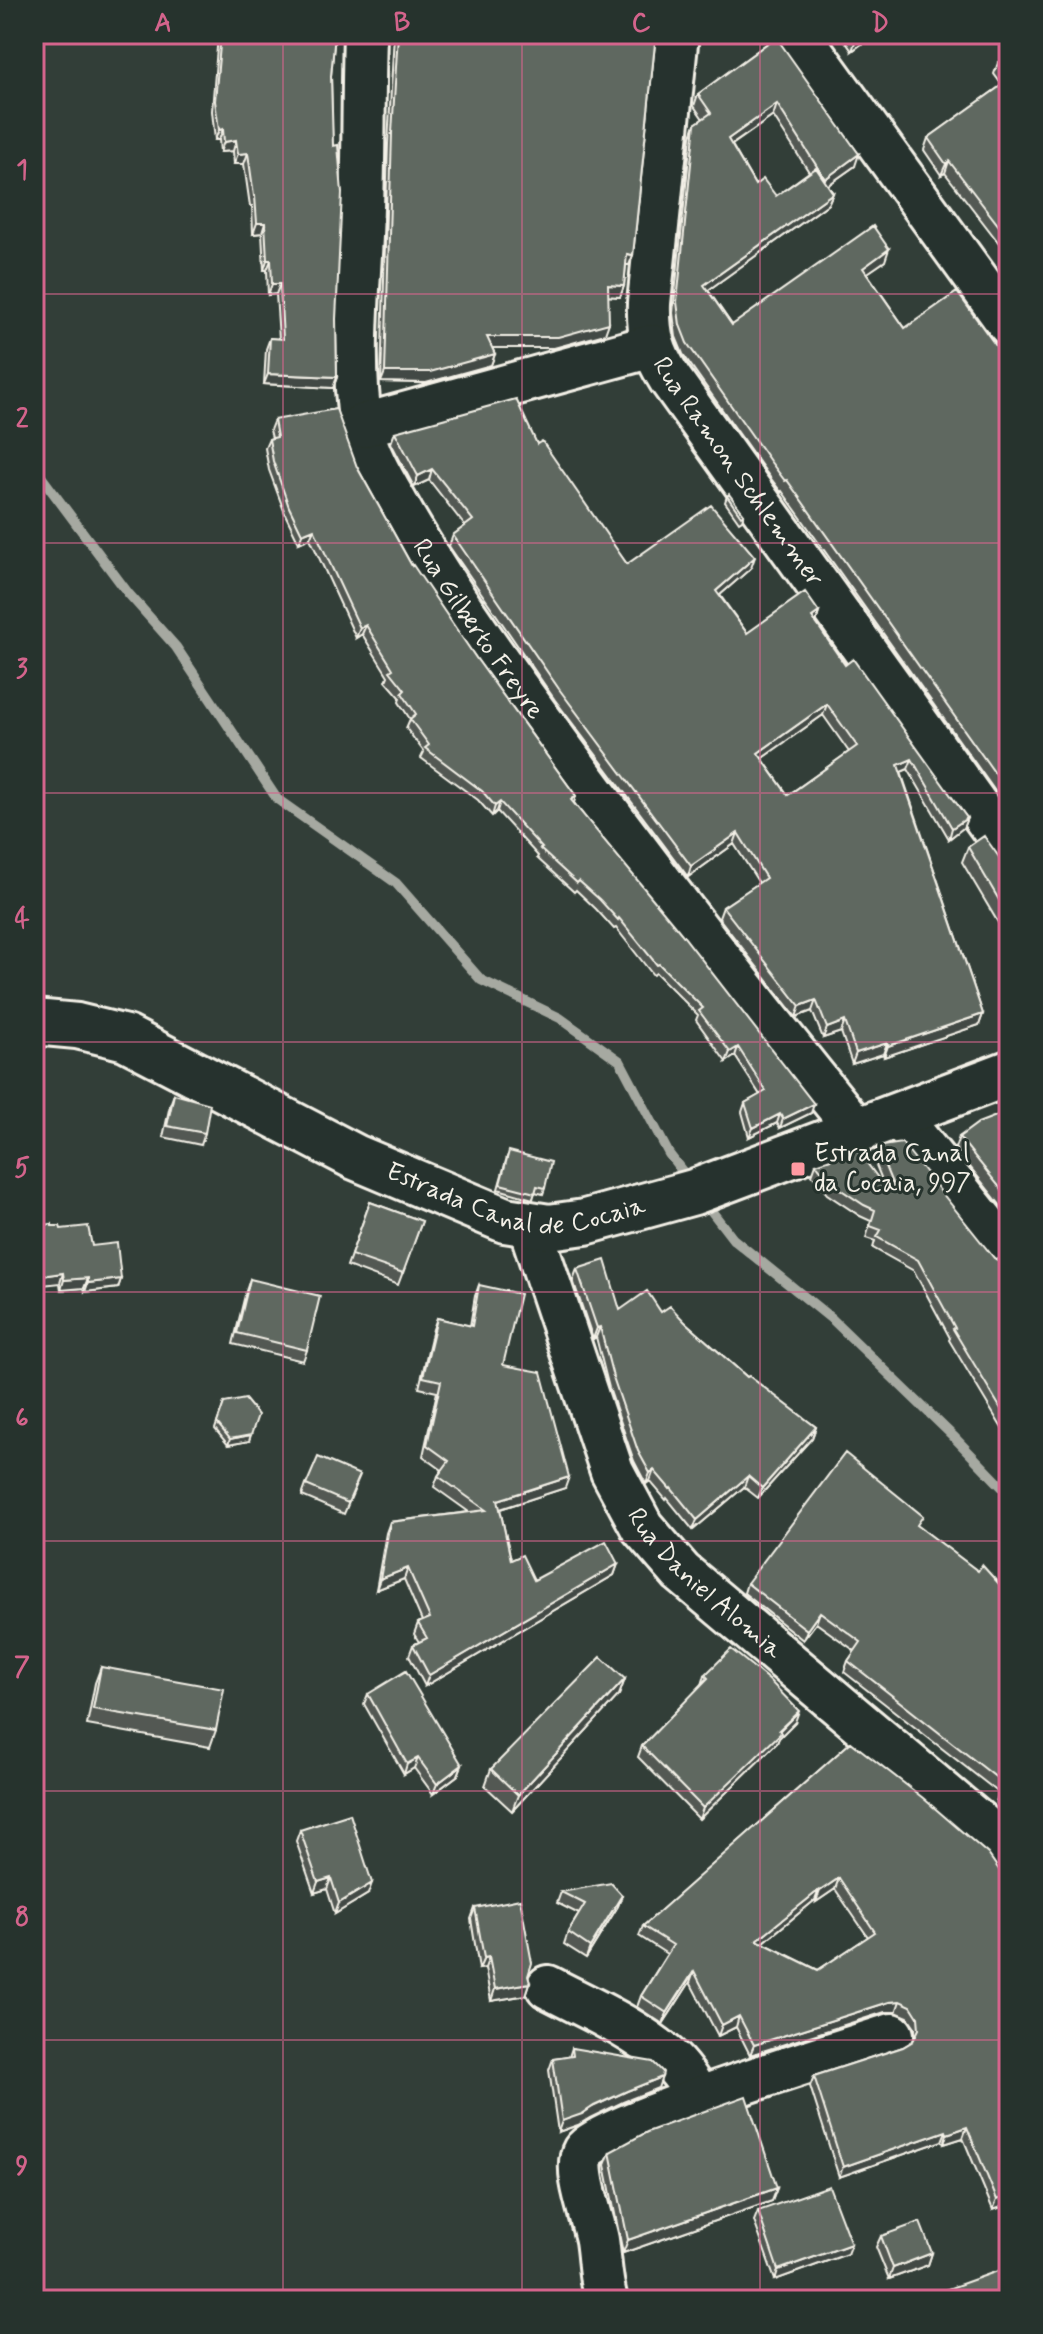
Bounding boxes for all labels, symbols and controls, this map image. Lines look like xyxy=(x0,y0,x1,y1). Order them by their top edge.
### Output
text: A xyxy=(154,7,172,41)
text: B xyxy=(394,7,410,41)
text: C xyxy=(632,7,651,41)
text: D xyxy=(871,7,889,41)
text: 1 xyxy=(16,154,28,188)
street label: Rua Ramon Schlemmer xyxy=(644,351,831,594)
text: 2 xyxy=(16,403,29,437)
street label: Rua Gilberto Freyre xyxy=(404,533,552,727)
text: 3 xyxy=(16,653,28,687)
text: 4 xyxy=(14,903,30,937)
place label: Estrada Canal da Cocaia, 997 xyxy=(814,1137,971,1201)
text: 5 xyxy=(14,1152,30,1186)
street label: Estrada Canal de Cocaia xyxy=(381,1155,650,1244)
marker: Estrada Canal da Cocaia, 997 xyxy=(789,1160,807,1178)
text: 6 xyxy=(15,1402,29,1436)
street label: Rua Daniel Alomia xyxy=(618,1502,789,1667)
text: 7 xyxy=(14,1651,30,1685)
text: 8 xyxy=(15,1901,29,1935)
text: 9 xyxy=(16,2150,29,2184)

